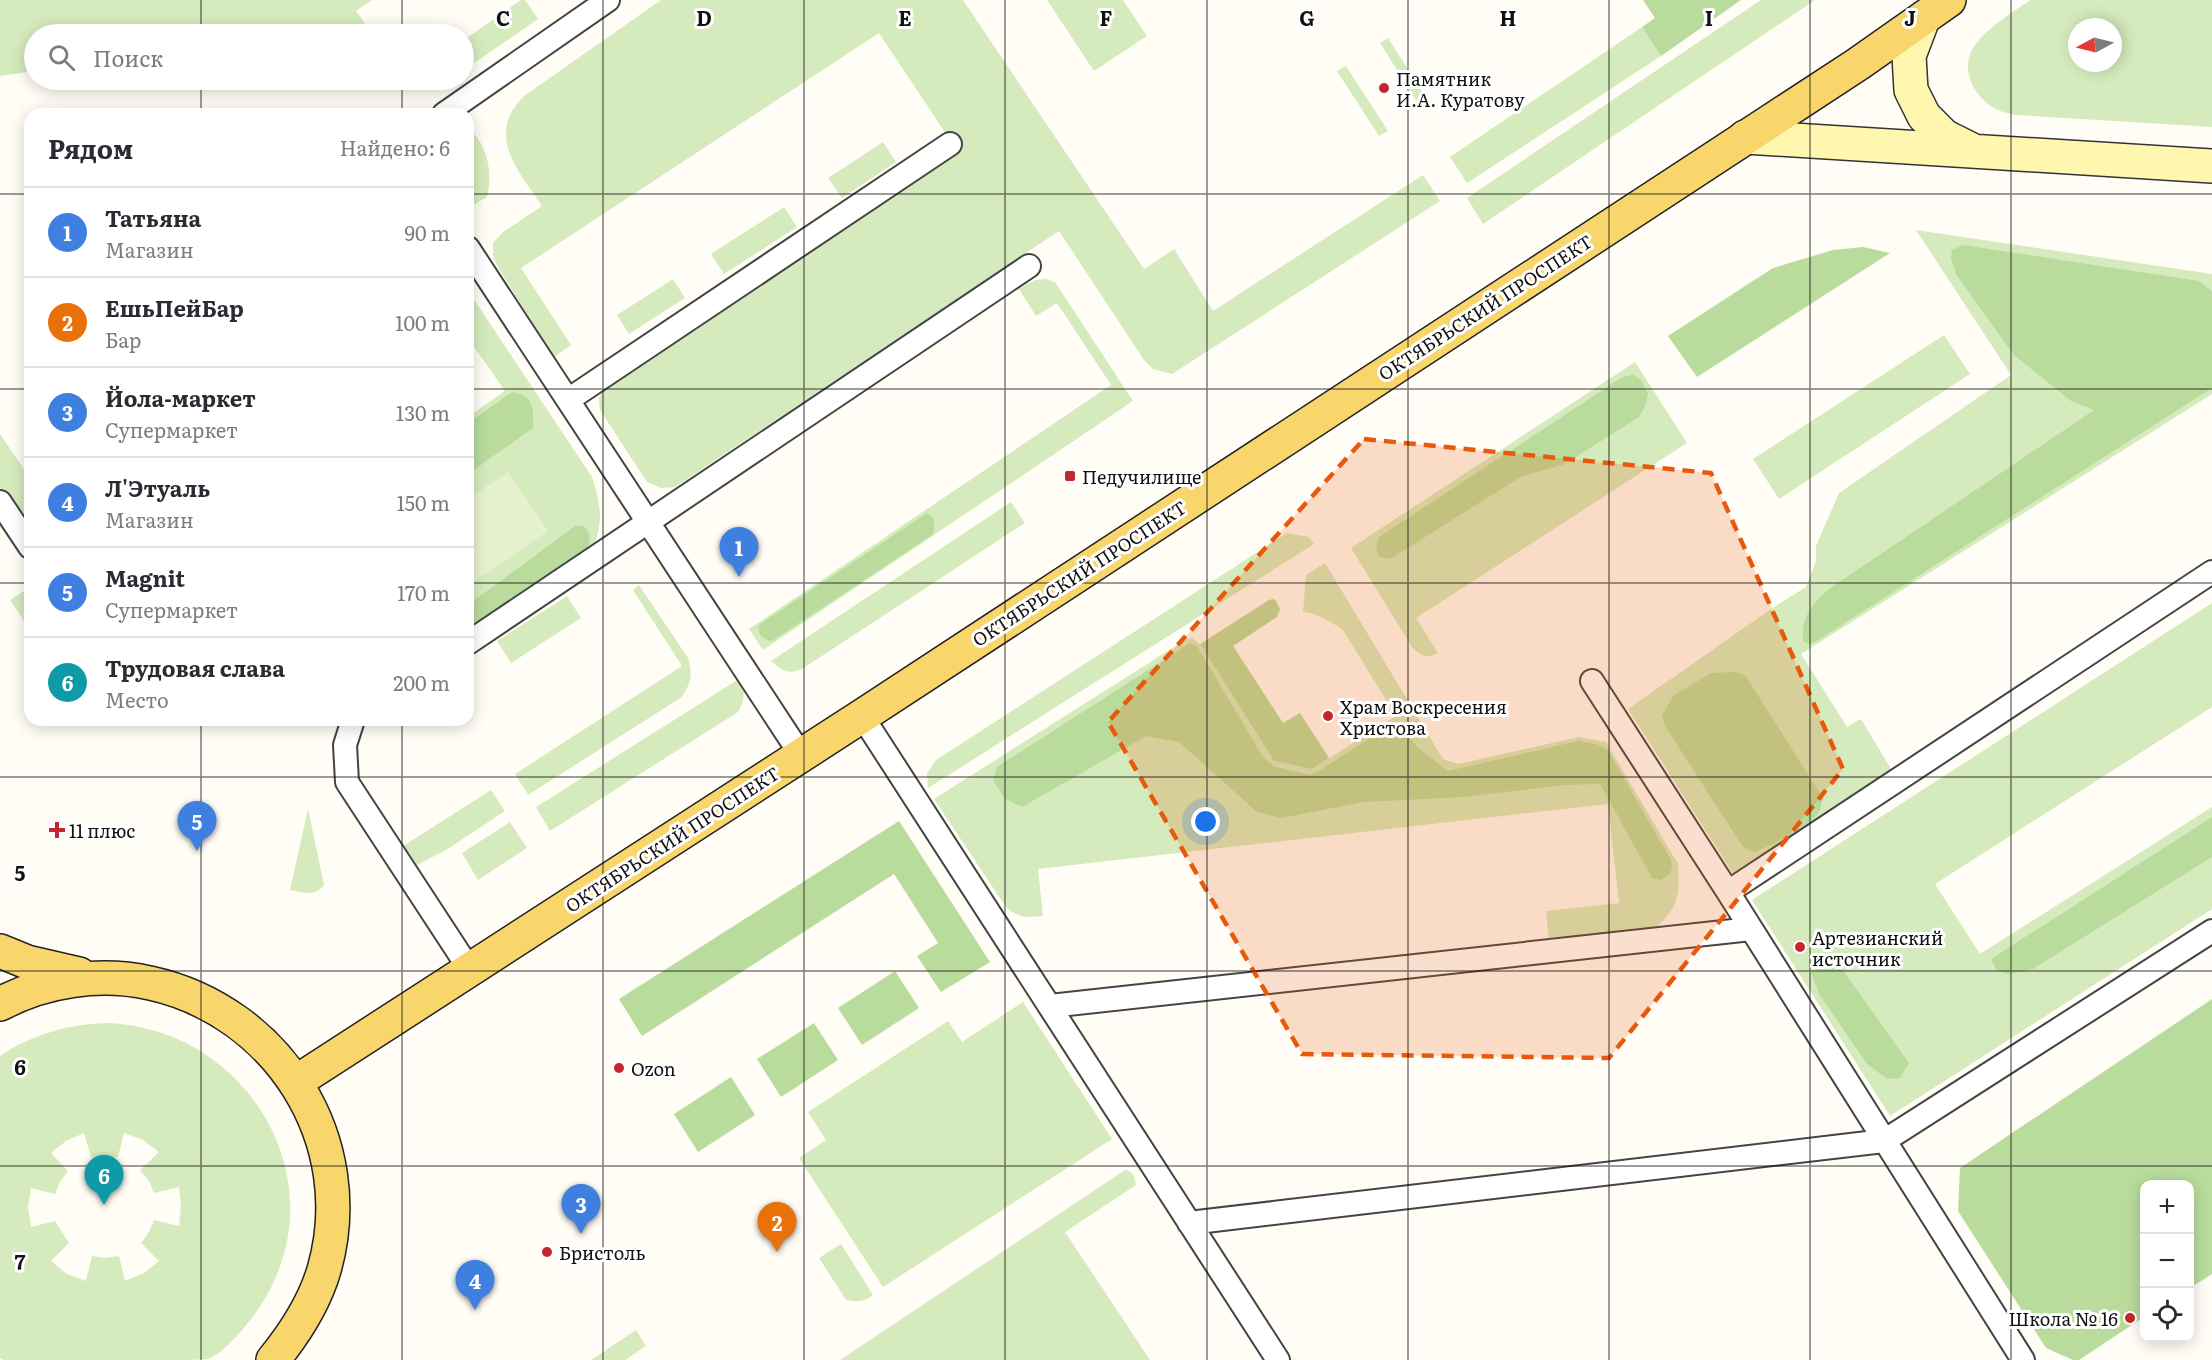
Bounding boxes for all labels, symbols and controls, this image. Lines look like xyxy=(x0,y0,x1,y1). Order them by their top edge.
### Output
text: C xyxy=(496,2,510,32)
text: D xyxy=(696,2,712,32)
text: E xyxy=(898,2,912,32)
text: F xyxy=(1100,2,1113,32)
text: G xyxy=(1299,2,1315,32)
text: H xyxy=(1500,2,1516,32)
text: I xyxy=(1705,2,1713,32)
text: J xyxy=(1904,2,1916,32)
north arrow xyxy=(2068,18,2122,72)
search box xyxy=(24,24,474,90)
icon: search xyxy=(45,41,78,74)
text: Поиск xyxy=(93,41,163,74)
place label: Памятник И.А. Куратову xyxy=(1396,65,1525,113)
marker: Памятник И.А. Куратову xyxy=(1377,81,1391,95)
text: Рядом xyxy=(48,128,133,167)
text: Найдено: 6 xyxy=(340,132,450,162)
text: Татьяна xyxy=(105,201,201,234)
text: 1 xyxy=(63,217,72,247)
text: 90 m xyxy=(405,217,450,247)
street label: ОКТЯБРЬСКИЙ ПРОСПЕКТ xyxy=(1373,227,1597,387)
text: Магазин xyxy=(105,234,194,264)
text: ЕшьПейБар xyxy=(105,291,244,324)
text: 2 xyxy=(62,307,73,337)
text: 100 m xyxy=(395,307,450,337)
text: Бар xyxy=(105,324,141,354)
text: Йола-маркет xyxy=(105,381,256,414)
text: 3 xyxy=(62,397,73,427)
text: 130 m xyxy=(396,397,450,427)
text: Супермаркет xyxy=(105,414,238,444)
place label: Педучилище xyxy=(1082,463,1201,490)
marker: Педучилище xyxy=(1063,469,1077,483)
text: Л'Этуаль xyxy=(105,471,210,504)
text: 4 xyxy=(61,487,74,517)
text: 150 m xyxy=(397,487,450,517)
street label: ОКТЯБРЬСКИЙ ПРОСПЕКТ xyxy=(967,493,1191,653)
text: Магазин xyxy=(105,504,194,534)
pin: 1 xyxy=(720,528,758,577)
text: Magnit xyxy=(105,561,185,594)
text: 5 xyxy=(62,577,73,607)
text: 170 m xyxy=(397,577,450,607)
text: Супермаркет xyxy=(105,594,238,624)
text: Трудовая слава xyxy=(105,651,285,684)
text: 6 xyxy=(62,667,73,697)
text: 200 m xyxy=(393,667,450,697)
text: Место xyxy=(105,684,169,714)
place label: Храм Воскресения Христова xyxy=(1340,693,1507,741)
marker: Храм Воскресения Христова xyxy=(1321,709,1335,723)
street label: ОКТЯБРЬСКИЙ ПРОСПЕКТ xyxy=(560,759,784,919)
pin: 5 xyxy=(178,802,216,851)
your location xyxy=(1191,807,1220,836)
place label: 11 плюс xyxy=(69,817,135,844)
marker: 11 плюс xyxy=(50,823,64,837)
text: 5 xyxy=(15,857,26,887)
place label: Артезианский источник xyxy=(1812,924,1943,972)
marker: Артезианский источник xyxy=(1793,940,1807,954)
text: 6 xyxy=(14,1051,26,1081)
place label: Ozon xyxy=(631,1055,676,1082)
marker: Ozon xyxy=(612,1061,626,1075)
pin: 6 xyxy=(84,1156,124,1205)
map controls xyxy=(2140,1180,2194,1342)
button: + xyxy=(2140,1180,2194,1234)
pin: 3 xyxy=(562,1184,600,1234)
pin: 2 xyxy=(758,1202,796,1252)
button: − xyxy=(2140,1234,2194,1288)
place label: Бристоль xyxy=(559,1239,645,1266)
marker: Бристоль xyxy=(540,1245,554,1259)
text: 7 xyxy=(15,1246,26,1276)
pin: 4 xyxy=(456,1260,494,1310)
button: locate xyxy=(2140,1288,2194,1342)
place label: Школа № 16 xyxy=(2008,1305,2118,1332)
marker: Школа № 16 xyxy=(2123,1311,2137,1325)

